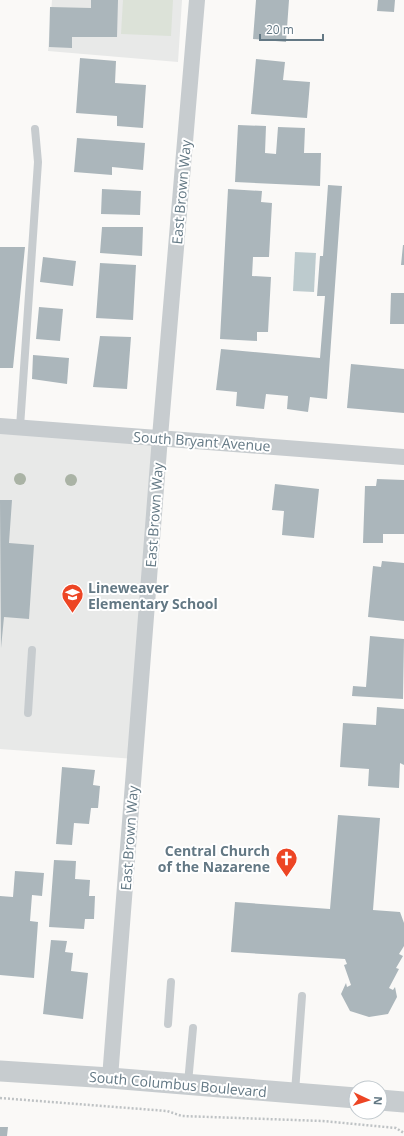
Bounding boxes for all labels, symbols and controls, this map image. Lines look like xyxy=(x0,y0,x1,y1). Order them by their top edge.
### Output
scale bar xyxy=(260,16,323,42)
text: 20 m xyxy=(266,21,294,38)
street label: East Brown Way xyxy=(167,138,195,245)
street label: South Bryant Avenue xyxy=(133,427,271,455)
street label: East Brown Way xyxy=(141,461,167,568)
place label: Lineweaver Elementary School xyxy=(88,578,218,613)
school or university icon: Lineweaver Elementary School xyxy=(60,582,86,615)
street label: East Brown Way xyxy=(116,784,142,891)
place label: Central Church of the Nazarene xyxy=(158,841,270,876)
church icon: Central Church of the Nazarene xyxy=(273,845,299,878)
street label: South Columbus Boulevard xyxy=(88,1067,268,1101)
north arrow xyxy=(348,1080,388,1120)
text: N xyxy=(371,1096,386,1106)

